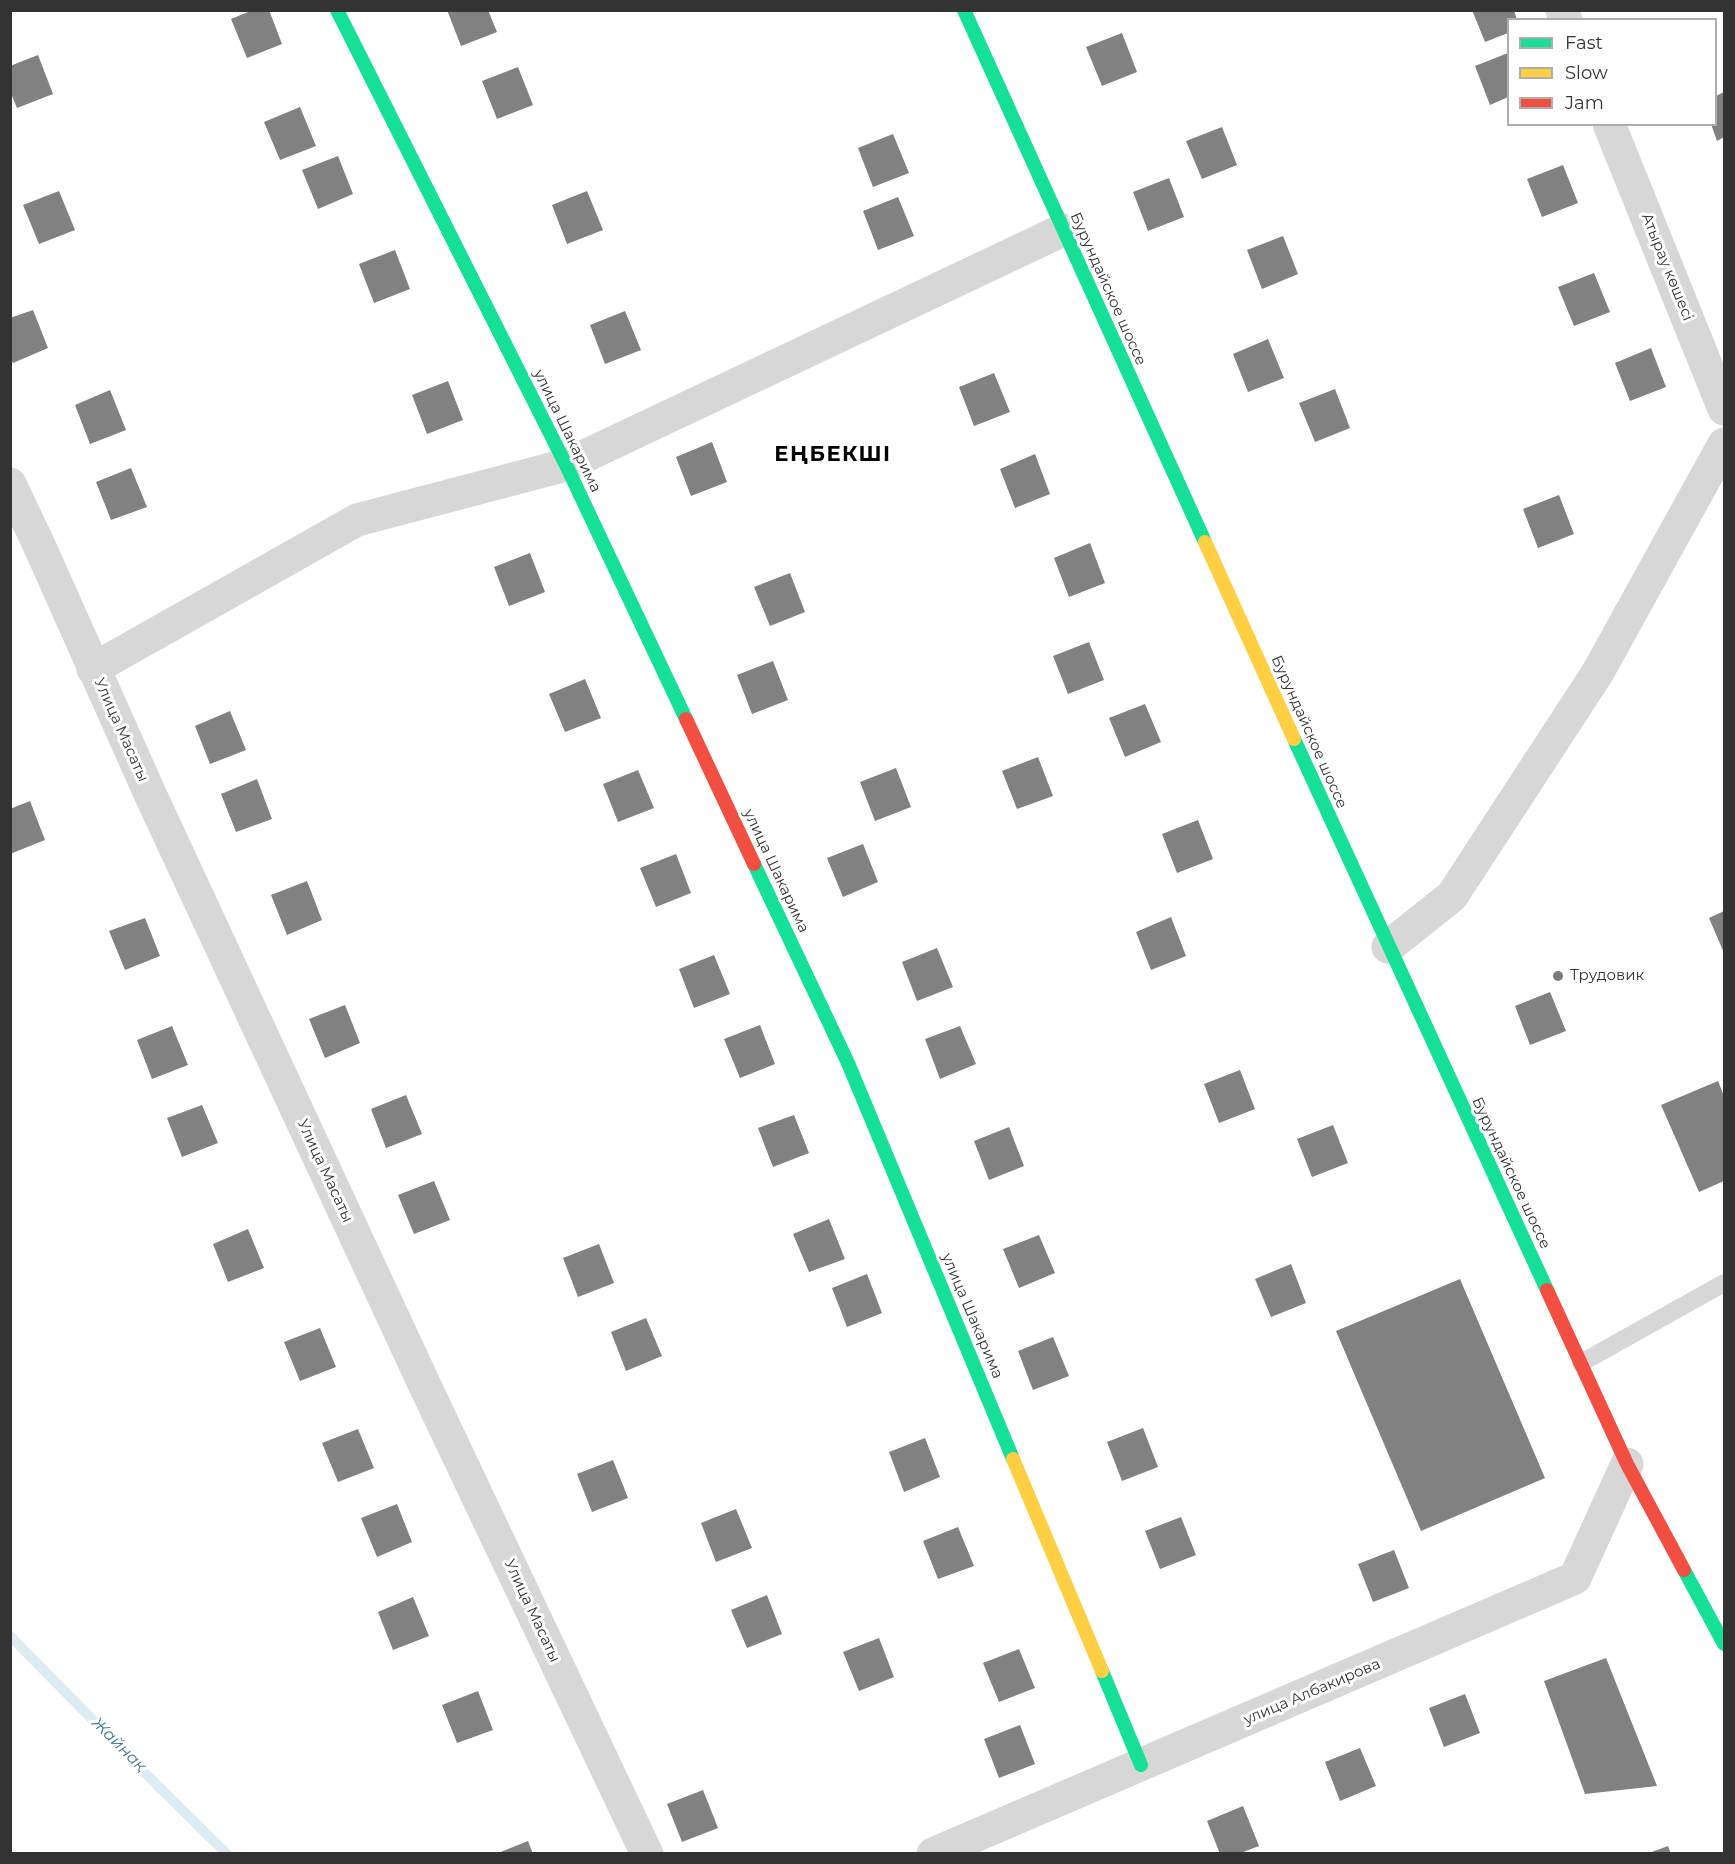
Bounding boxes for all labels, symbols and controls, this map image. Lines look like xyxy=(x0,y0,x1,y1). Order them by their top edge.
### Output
legend xyxy=(1507,18,1717,126)
text: Fast xyxy=(1565,32,1603,54)
text: Slow xyxy=(1565,62,1608,84)
text: Jam xyxy=(1565,92,1604,114)
street label: Бурундайское шоссе xyxy=(1066,210,1150,368)
street label: Атырау көшесі xyxy=(1637,211,1697,323)
street label: улица Шакарима xyxy=(529,367,605,495)
district label: ЕҢБЕКШІ xyxy=(774,442,892,468)
street label: Бурундайское шоссе xyxy=(1267,653,1351,811)
street label: Улица Масаты xyxy=(90,675,152,785)
street label: улица Шакарима xyxy=(739,806,813,936)
place label: Трудовик xyxy=(1570,967,1644,985)
marker: Трудовик xyxy=(1551,969,1565,983)
street label: Бурундайское шоссе xyxy=(1468,1094,1554,1252)
street label: Улица Масаты xyxy=(293,1117,357,1225)
street label: улица Шакарима xyxy=(937,1251,1007,1381)
street label: Улица Масаты xyxy=(500,1557,564,1665)
street label: улица Албакирова xyxy=(1241,1655,1383,1729)
water label: Жайнақ xyxy=(88,1714,150,1776)

